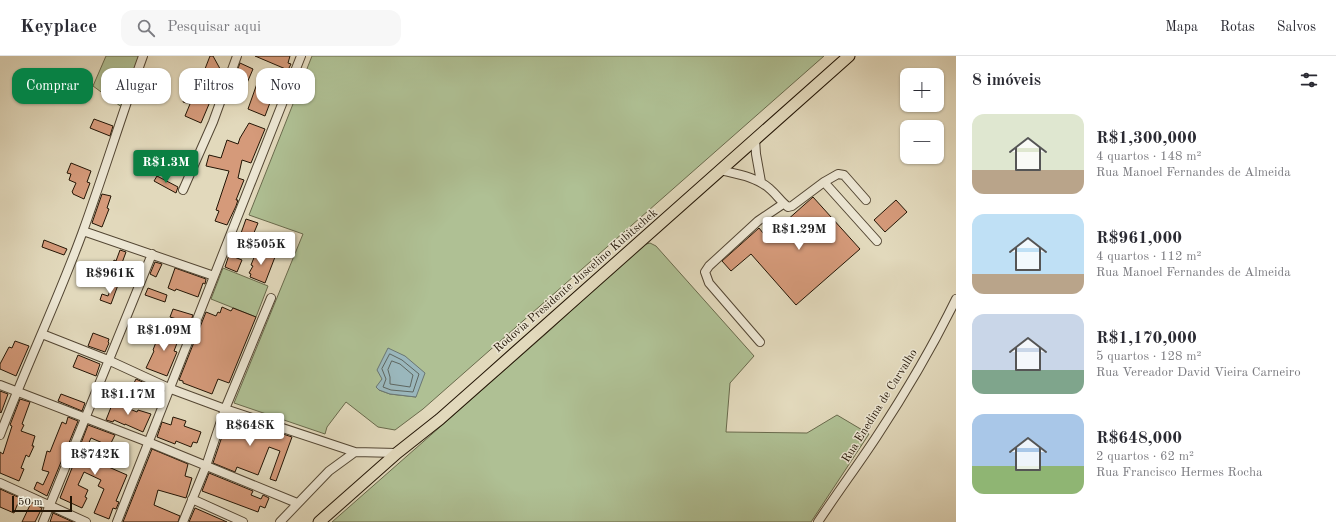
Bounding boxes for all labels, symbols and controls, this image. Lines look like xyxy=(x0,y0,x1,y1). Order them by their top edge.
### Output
search box xyxy=(121,10,401,46)
icon: search xyxy=(135,17,157,39)
text: Keyplace xyxy=(20,18,97,37)
text: Pesquisar aqui xyxy=(167,20,261,35)
text: Mapa xyxy=(1165,20,1198,34)
text: Rotas xyxy=(1220,20,1255,34)
text: Salvos xyxy=(1277,20,1316,34)
chip: Comprar xyxy=(12,68,93,104)
chip: Alugar xyxy=(101,68,171,104)
chip: Filtros xyxy=(179,68,248,104)
chip: Novo xyxy=(256,68,315,104)
map controls xyxy=(900,68,944,164)
button: + xyxy=(900,68,944,112)
icon: filters xyxy=(1298,69,1320,91)
text: 8 imóveis xyxy=(972,72,1041,89)
button: − xyxy=(900,120,944,164)
icon: home xyxy=(1004,130,1052,178)
text: R$1,300,000 xyxy=(1096,130,1197,147)
pin: R$1.3M xyxy=(133,150,199,184)
text: 4 quartos · 148 m² xyxy=(1096,150,1201,163)
text: R$1.3M xyxy=(142,156,190,169)
text: Rua Manoel Fernandes de Almeida xyxy=(1096,166,1291,179)
street label: Rodovia Presidente Juscelino Kubitschek xyxy=(492,207,660,355)
pin: R$1.29M xyxy=(762,217,836,251)
text: R$1.29M xyxy=(772,223,826,236)
icon: home xyxy=(1004,230,1052,278)
text: R$961,000 xyxy=(1096,230,1182,247)
pin: R$505K xyxy=(228,232,294,266)
text: R$505K xyxy=(236,238,286,251)
text: 4 quartos · 112 m² xyxy=(1096,250,1201,263)
pin: R$961K xyxy=(77,261,143,295)
text: Rua Manoel Fernandes de Almeida xyxy=(1096,266,1291,279)
text: R$961K xyxy=(85,267,135,280)
pin: R$1.09M xyxy=(127,318,201,352)
text: R$1.09M xyxy=(137,324,191,337)
icon: home xyxy=(1004,330,1052,378)
text: R$1,170,000 xyxy=(1096,330,1197,347)
street label: Rua Enedina de Carvalho xyxy=(840,347,920,465)
text: 5 quartos · 128 m² xyxy=(1096,350,1201,363)
text: Rua Vereador David Vieira Carneiro xyxy=(1096,366,1301,379)
pin: R$1.17M xyxy=(91,382,165,416)
text: R$1.17M xyxy=(101,388,155,401)
pin: R$648K xyxy=(217,413,283,447)
text: R$648K xyxy=(225,419,275,432)
icon: home xyxy=(1004,430,1052,478)
text: R$648,000 xyxy=(1096,430,1182,447)
pin: R$742K xyxy=(62,442,128,476)
text: R$742K xyxy=(70,448,120,461)
text: 2 quartos · 62 m² xyxy=(1096,450,1194,463)
text: Rua Francisco Hermes Rocha xyxy=(1096,466,1263,479)
scale bar xyxy=(12,494,72,513)
text: 50 m xyxy=(18,497,43,508)

